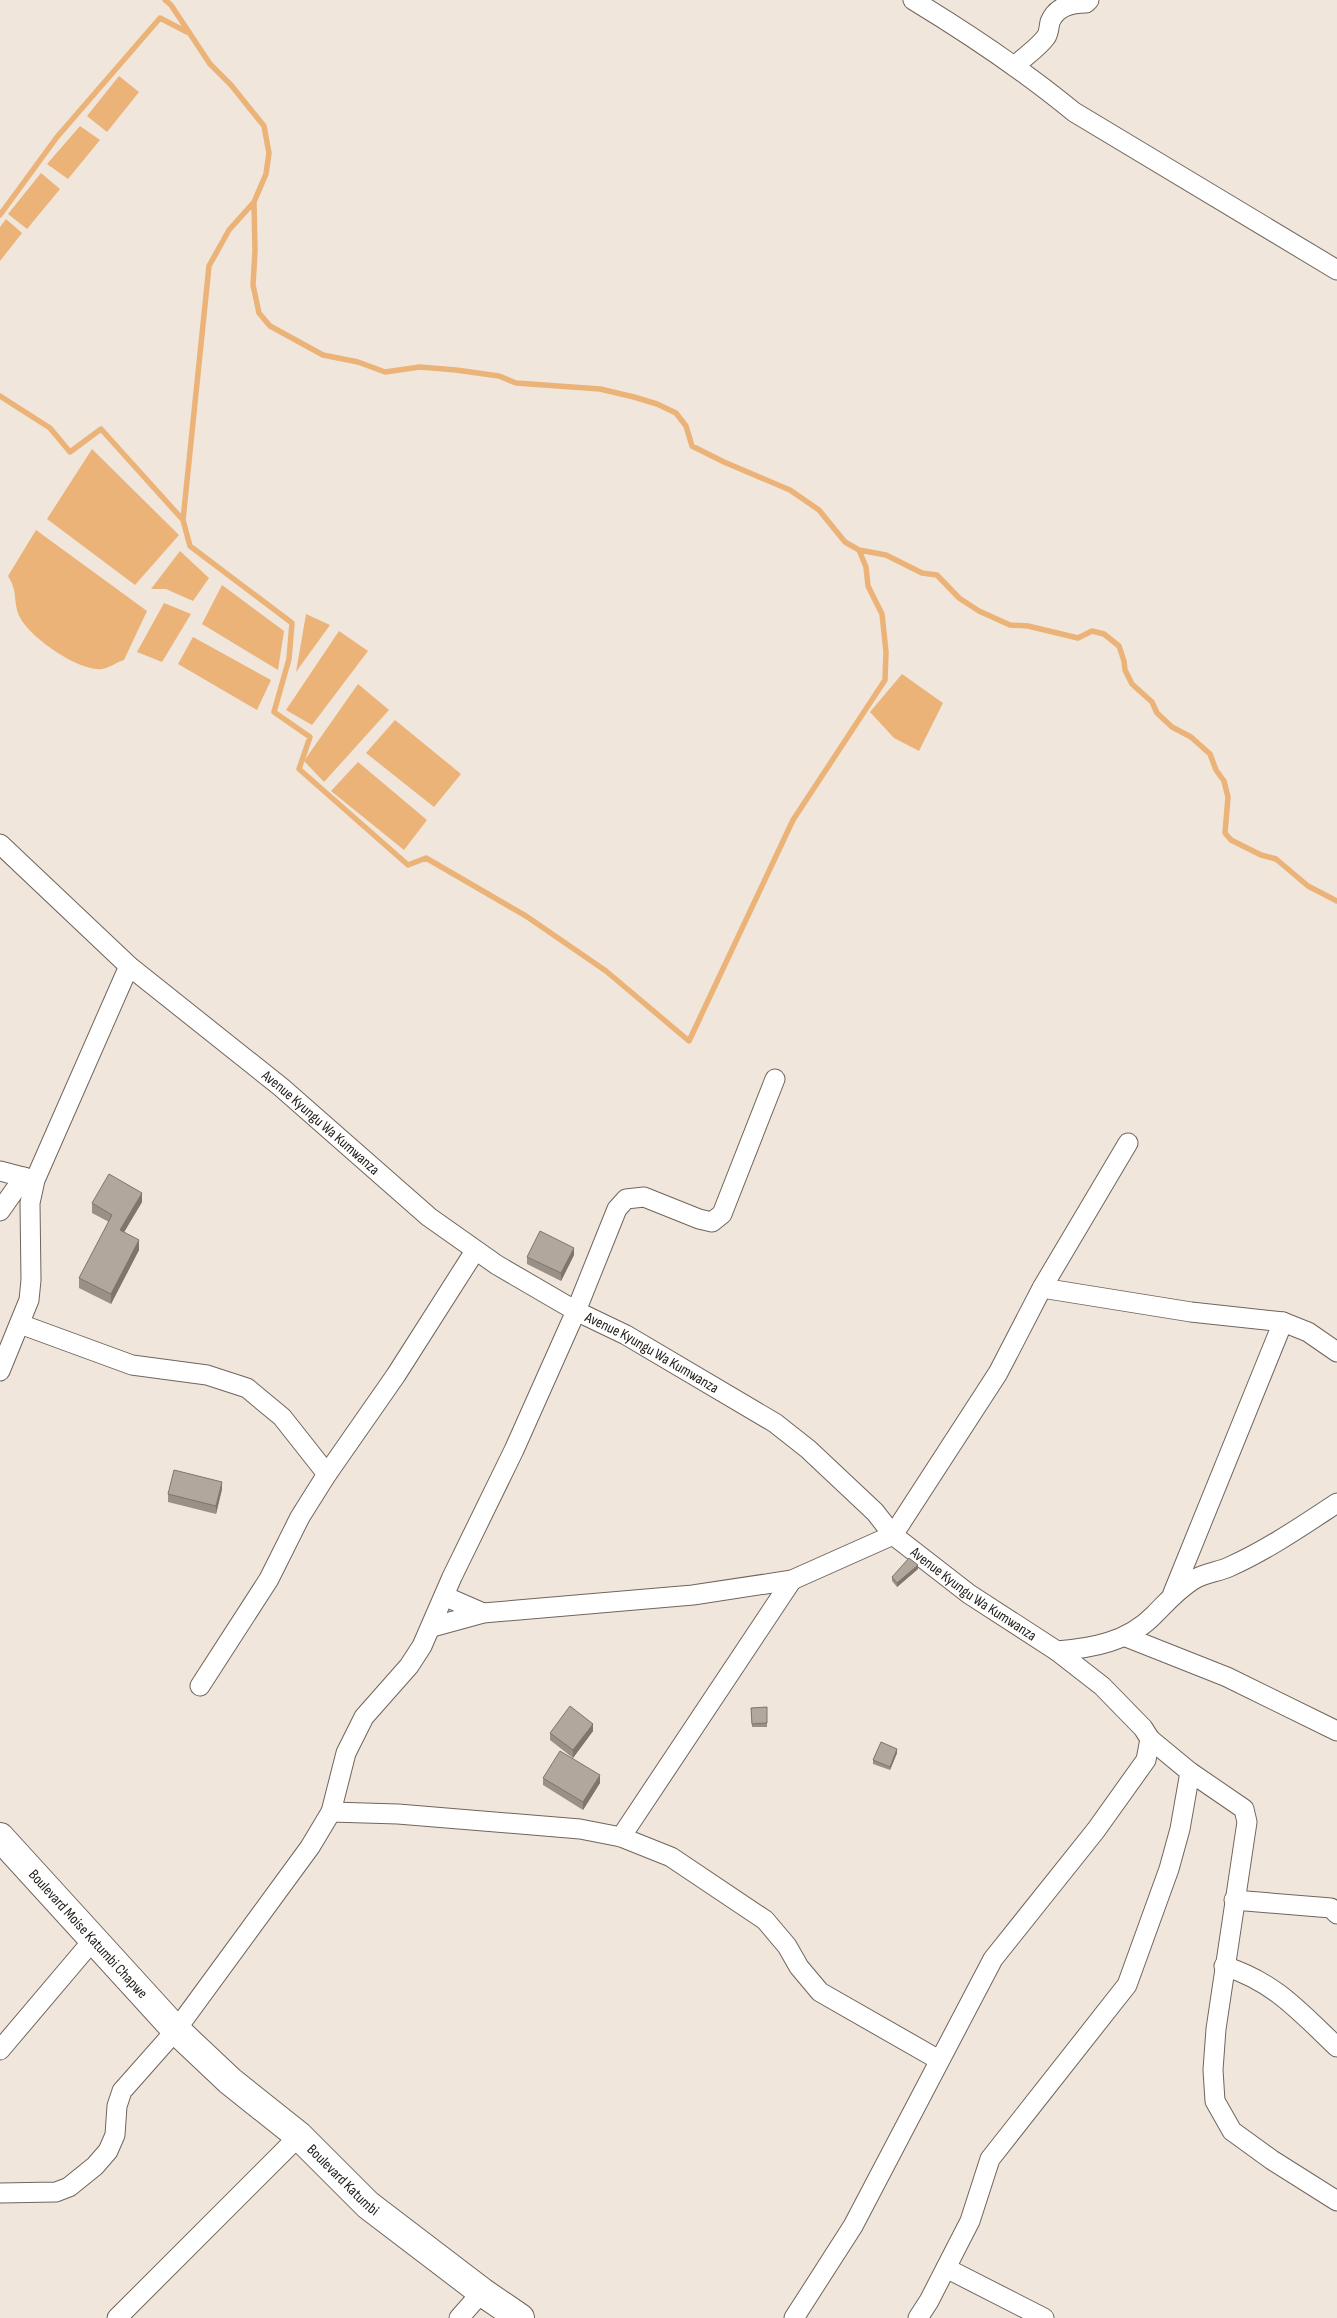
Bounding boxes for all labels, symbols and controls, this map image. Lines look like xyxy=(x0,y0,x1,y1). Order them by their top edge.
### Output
street label: Avenue Kyungu Wa Kumwanza xyxy=(257,1066,384,1179)
street label: Avenue Kyungu Wa Kumwanza xyxy=(581,1307,722,1398)
street label: Avenue Kyungu Wa Kumwanza xyxy=(906,1542,1040,1645)
street label: Boulevard Moise Katumbi Chapwe xyxy=(24,1866,152,2003)
street label: Boulevard Katumbi xyxy=(303,2140,383,2220)

